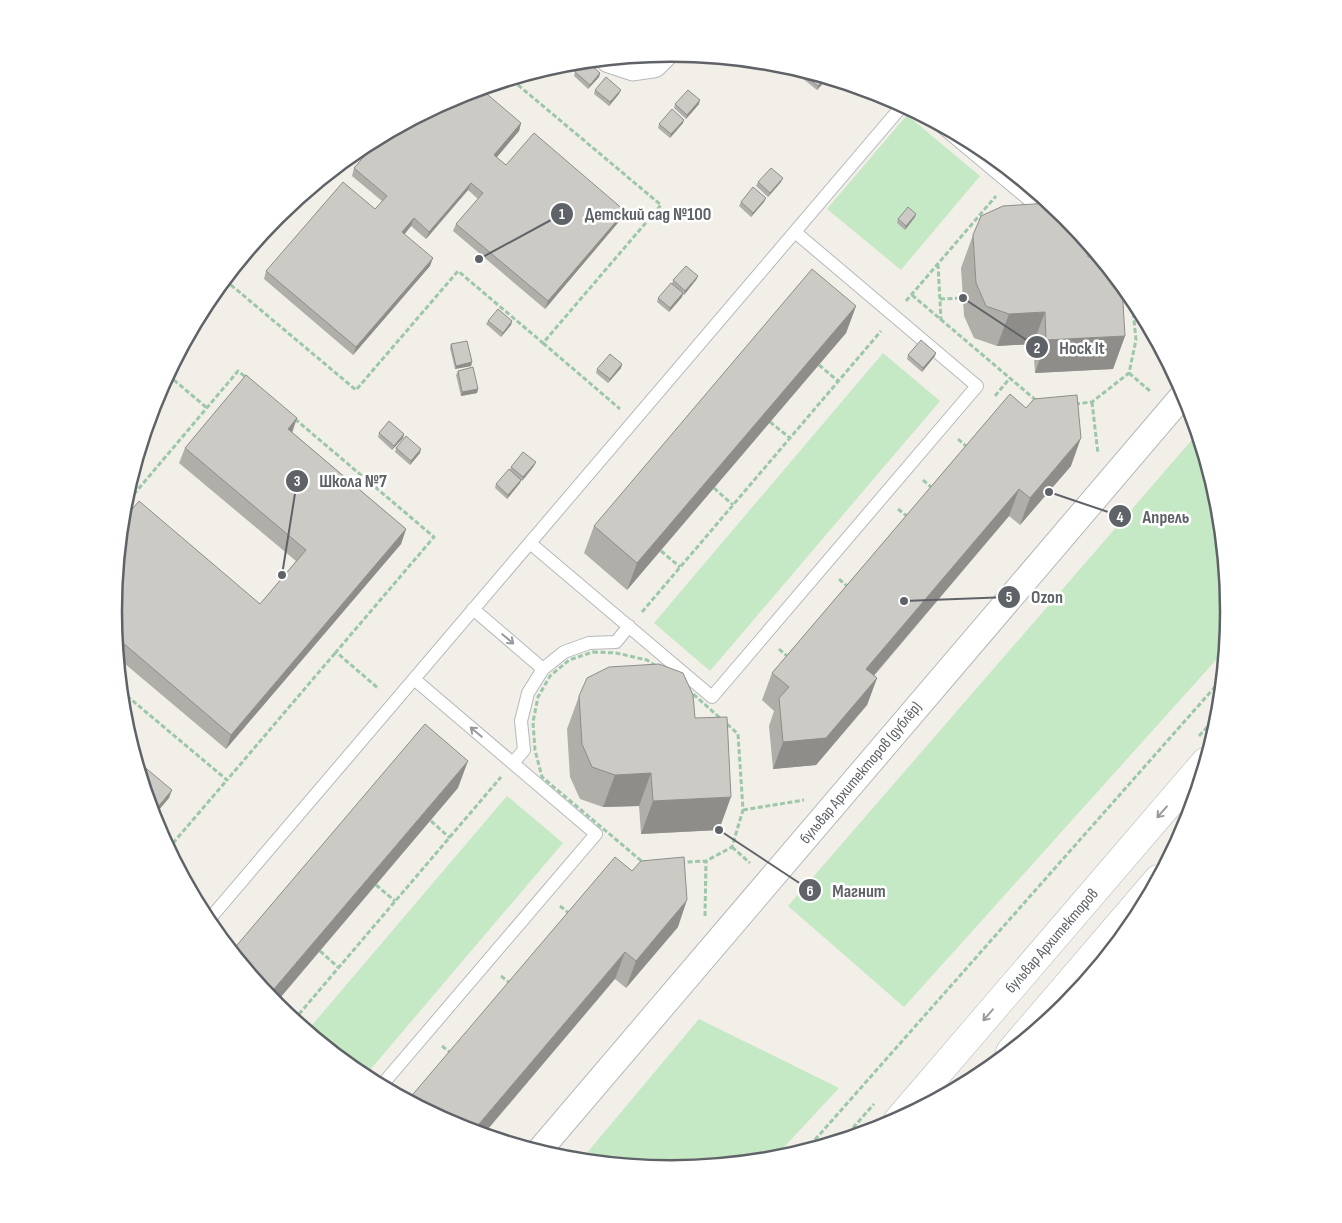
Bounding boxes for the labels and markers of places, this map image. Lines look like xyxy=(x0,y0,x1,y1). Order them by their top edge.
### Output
callout: Детский сад №100 xyxy=(550,197,721,230)
callout: Hock It xyxy=(1024,331,1115,364)
callout: Школа №7 xyxy=(284,464,397,497)
callout: Апрель xyxy=(1108,500,1199,533)
callout: Ozon xyxy=(996,580,1073,613)
callout: Магнит xyxy=(798,874,896,907)

